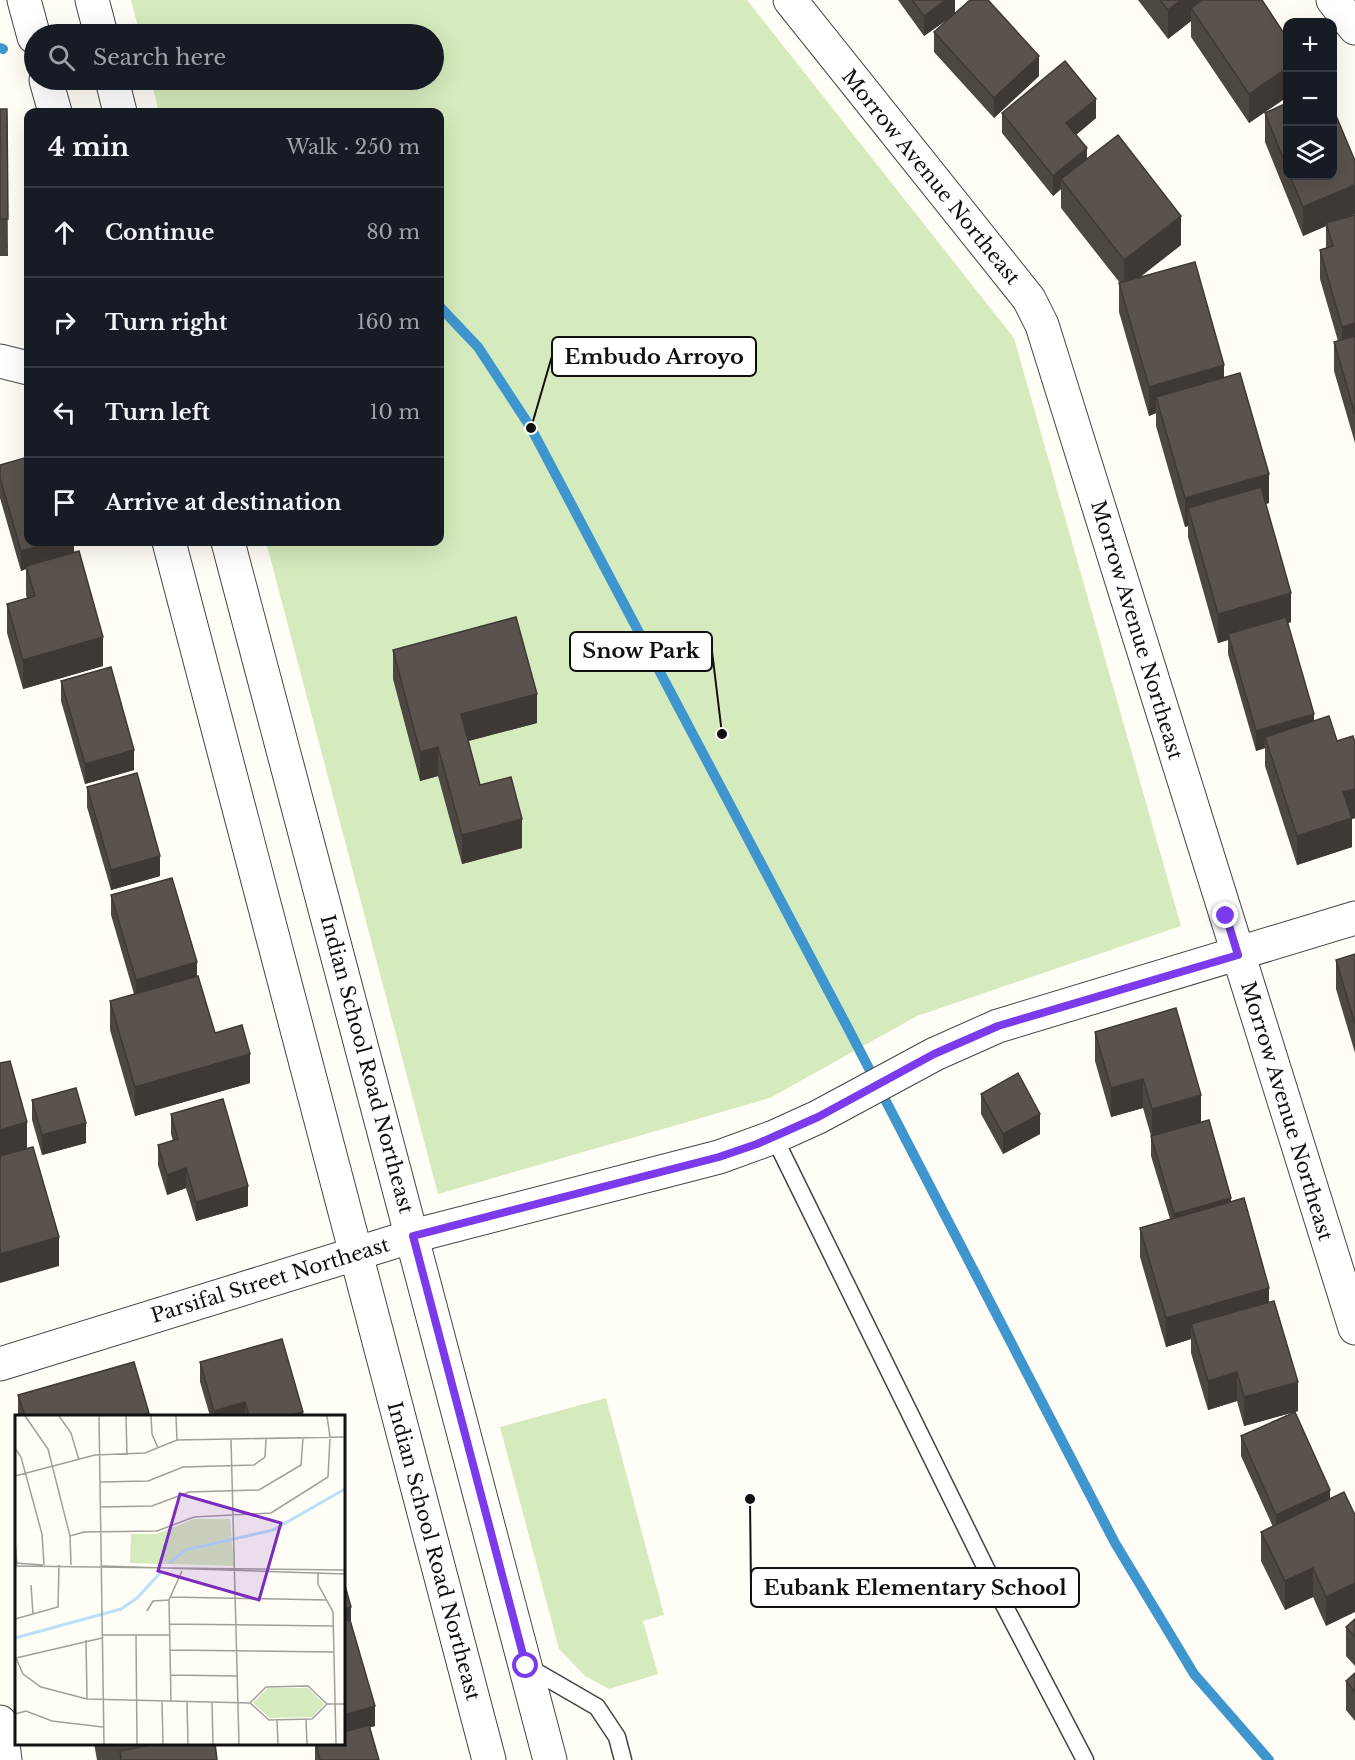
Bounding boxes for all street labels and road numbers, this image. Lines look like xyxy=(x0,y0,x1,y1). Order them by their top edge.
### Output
street label: Morrow Avenue Northeast xyxy=(837,65,1025,290)
street label: Morrow Avenue Northeast xyxy=(1086,498,1188,763)
street label: Indian School Road Northeast xyxy=(316,912,419,1216)
street label: Morrow Avenue Northeast xyxy=(1236,979,1338,1244)
street label: Parsifal Street Northeast xyxy=(148,1232,393,1328)
street label: Indian School Road Northeast xyxy=(383,1399,486,1703)

